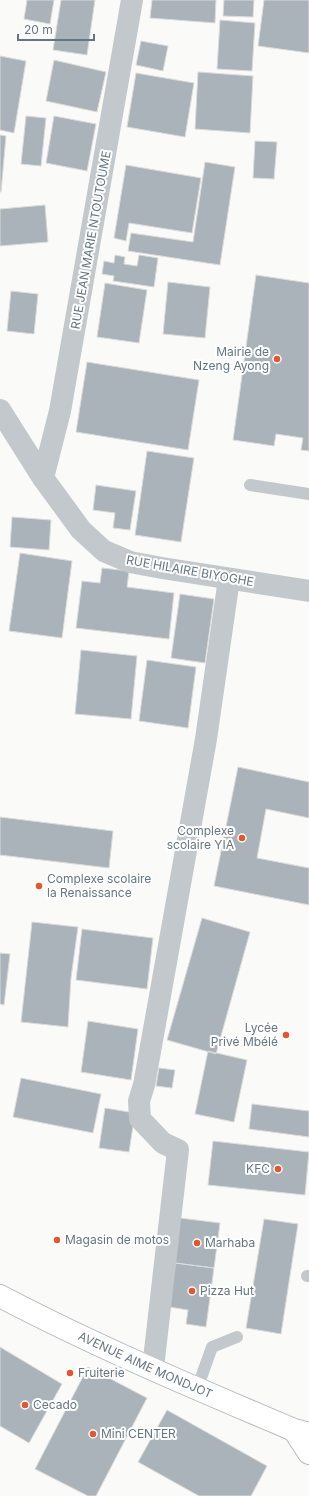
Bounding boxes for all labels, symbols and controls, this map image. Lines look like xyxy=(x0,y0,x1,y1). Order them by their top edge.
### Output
scale bar xyxy=(18,16,94,42)
text: 20 m xyxy=(24,22,53,37)
street label: RUE JEAN MARIE NTOUTOUME xyxy=(67,150,114,330)
place label: Mairie de Nzeng Ayong xyxy=(193,344,269,373)
marker: Mairie de Nzeng Ayong xyxy=(272,354,282,364)
street label: RUE HILAIRE BIYOGHE xyxy=(125,552,255,589)
place label: Complexe scolaire YIA xyxy=(167,823,234,852)
marker: Complexe scolaire YIA xyxy=(237,833,247,843)
place label: Complexe scolaire la Renaissance xyxy=(47,871,151,900)
marker: Complexe scolaire la Renaissance xyxy=(34,881,44,891)
place label: Lycée Privé Mbélé xyxy=(211,1020,278,1049)
marker: Lycée Privé Mbélé xyxy=(281,1030,291,1040)
place label: KFC xyxy=(246,1161,270,1176)
marker: KFC xyxy=(273,1164,283,1174)
place label: Magasin de motos xyxy=(65,1232,169,1247)
marker: Magasin de motos xyxy=(52,1235,62,1245)
place label: Marhaba xyxy=(205,1235,255,1250)
marker: Marhaba xyxy=(192,1238,202,1248)
place label: Pizza Hut xyxy=(200,1283,254,1298)
marker: Pizza Hut xyxy=(187,1286,197,1296)
street label: AVENUE AIME MONDJOT xyxy=(76,1328,215,1402)
place label: Fruiterie xyxy=(78,1365,125,1380)
marker: Fruiterie xyxy=(65,1368,75,1378)
place label: Cecado xyxy=(33,1397,77,1412)
marker: Cecado xyxy=(20,1400,30,1410)
place label: Mini CENTER xyxy=(101,1426,176,1441)
marker: Mini CENTER xyxy=(88,1429,98,1439)

